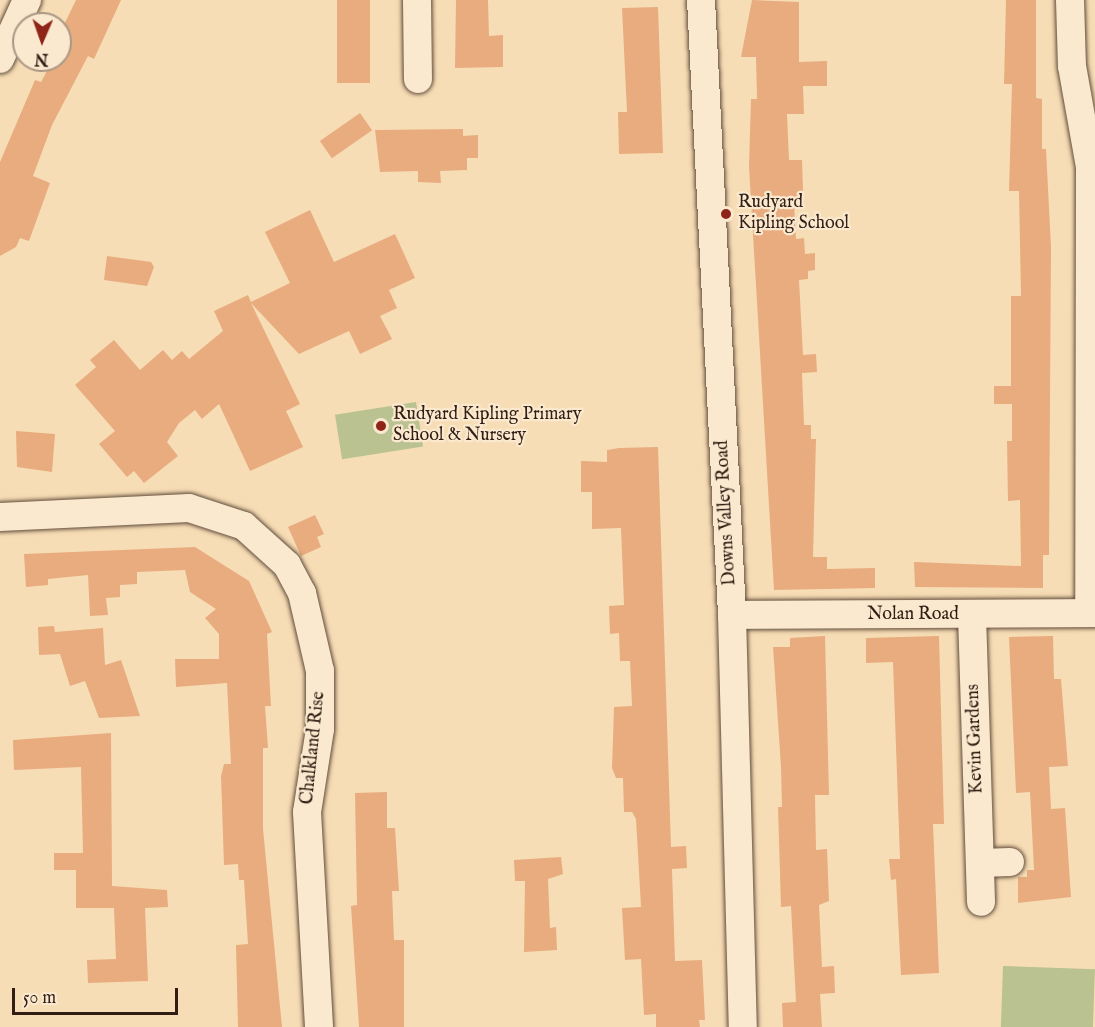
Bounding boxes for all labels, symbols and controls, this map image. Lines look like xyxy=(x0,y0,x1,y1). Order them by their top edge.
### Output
north arrow xyxy=(12,12,72,72)
text: N xyxy=(34,48,49,68)
place label: Rudyard Kipling School xyxy=(738,193,849,236)
marker: Rudyard Kipling School xyxy=(719,207,733,221)
place label: Rudyard Kipling Primary School & Nursery xyxy=(393,405,582,448)
marker: Rudyard Kipling Primary School & Nursery xyxy=(374,419,388,433)
street label: Downs Valley Road xyxy=(712,440,742,586)
street label: Nolan Road xyxy=(867,604,959,626)
street label: Kevin Gardens xyxy=(963,684,989,794)
street label: Chalkland Rise xyxy=(297,690,331,806)
scale bar xyxy=(15,976,182,1014)
text: 50 m xyxy=(23,987,56,1010)

